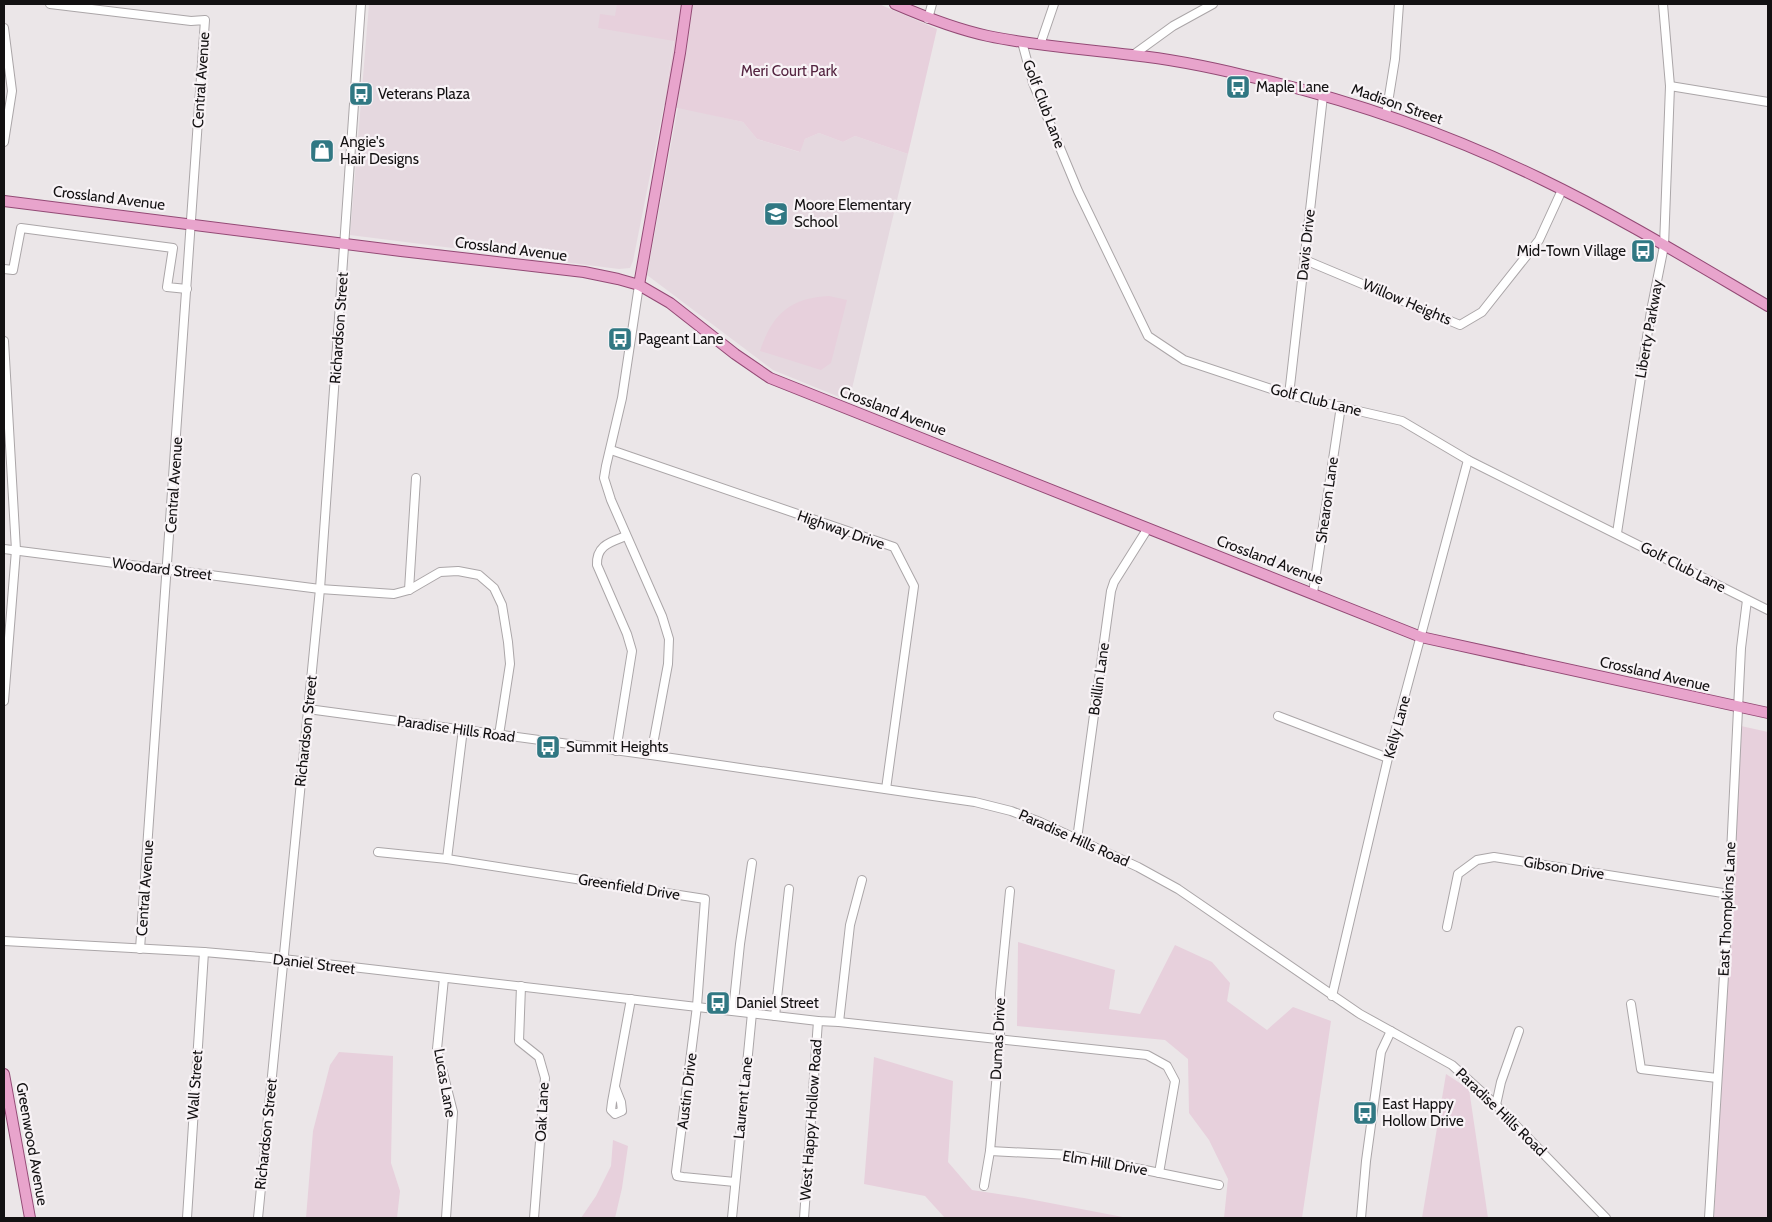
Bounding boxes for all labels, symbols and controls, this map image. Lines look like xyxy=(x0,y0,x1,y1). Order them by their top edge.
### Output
street label: Central Avenue xyxy=(189,31,213,129)
street label: Golf Club Lane xyxy=(1019,57,1069,151)
park label: Meri Court Park xyxy=(741,62,837,80)
bus stop icon: Maple Lane xyxy=(1225,74,1251,100)
place label: Maple Lane xyxy=(1256,78,1329,96)
street label: Madison Street xyxy=(1349,80,1445,128)
bus stop icon: Veterans Plaza xyxy=(348,81,374,107)
place label: Veterans Plaza xyxy=(378,85,471,103)
place label: Angie's Hair Designs xyxy=(340,133,419,168)
shop icon: Angie's Hair Designs xyxy=(309,138,335,164)
street label: Crossland Avenue xyxy=(52,182,166,214)
place label: Moore Elementary School xyxy=(794,196,912,231)
school or university icon: Moore Elementary School xyxy=(763,201,789,227)
street label: Davis Drive xyxy=(1293,208,1319,282)
street label: Crossland Avenue xyxy=(454,233,568,265)
bus stop icon: Mid-Town Village xyxy=(1630,238,1656,264)
place label: Mid-Town Village xyxy=(1517,242,1626,260)
street label: Richardson Street xyxy=(326,272,352,384)
street label: Willow Heights xyxy=(1360,275,1454,329)
street label: Liberty Parkway xyxy=(1631,278,1667,380)
bus stop icon: Pageant Lane xyxy=(607,326,633,352)
place label: Pageant Lane xyxy=(638,330,724,348)
street label: Golf Club Lane xyxy=(1269,380,1364,420)
street label: Crossland Avenue xyxy=(837,382,949,440)
street label: Central Avenue xyxy=(162,436,186,534)
street label: Shearon Lane xyxy=(1312,455,1342,544)
street label: Highway Drive xyxy=(795,507,887,553)
street label: Crossland Avenue xyxy=(1214,531,1326,589)
street label: Golf Club Lane xyxy=(1637,538,1729,596)
street label: Woodard Street xyxy=(111,554,213,584)
street label: Boillin Lane xyxy=(1085,641,1113,716)
street label: Crossland Avenue xyxy=(1598,653,1712,696)
street label: Richardson Street xyxy=(291,674,321,788)
street label: Kelly Lane xyxy=(1380,693,1414,760)
street label: Paradise Hills Road xyxy=(396,712,516,746)
bus stop icon: Summit Heights xyxy=(535,734,561,760)
place label: Summit Heights xyxy=(566,738,668,756)
street label: Paradise Hills Road xyxy=(1016,806,1132,870)
street label: Central Avenue xyxy=(133,839,157,937)
street label: East Thompkins Lane xyxy=(1714,841,1740,977)
street label: Gibson Drive xyxy=(1522,853,1606,883)
street label: Greenfield Drive xyxy=(577,870,682,904)
street label: Daniel Street xyxy=(272,950,356,978)
bus stop icon: Daniel Street xyxy=(705,990,731,1016)
place label: Daniel Street xyxy=(736,994,819,1012)
street label: Dumas Drive xyxy=(987,997,1009,1081)
street label: West Happy Hollow Road xyxy=(796,1039,826,1201)
street label: Lucas Lane xyxy=(430,1047,460,1119)
street label: Wall Street xyxy=(184,1050,206,1120)
street label: Austin Drive xyxy=(673,1051,701,1130)
street label: Laurent Lane xyxy=(730,1056,756,1140)
street label: Paradise Hills Road xyxy=(1452,1064,1550,1160)
street label: Richardson Street xyxy=(251,1077,281,1191)
street label: Greenwood Avenue xyxy=(12,1081,52,1207)
street label: Oak Lane xyxy=(531,1082,553,1142)
place label: East Happy Hollow Drive xyxy=(1382,1095,1464,1130)
bus stop icon: East Happy Hollow Drive xyxy=(1352,1100,1378,1126)
street label: Elm Hill Drive xyxy=(1061,1147,1149,1179)

